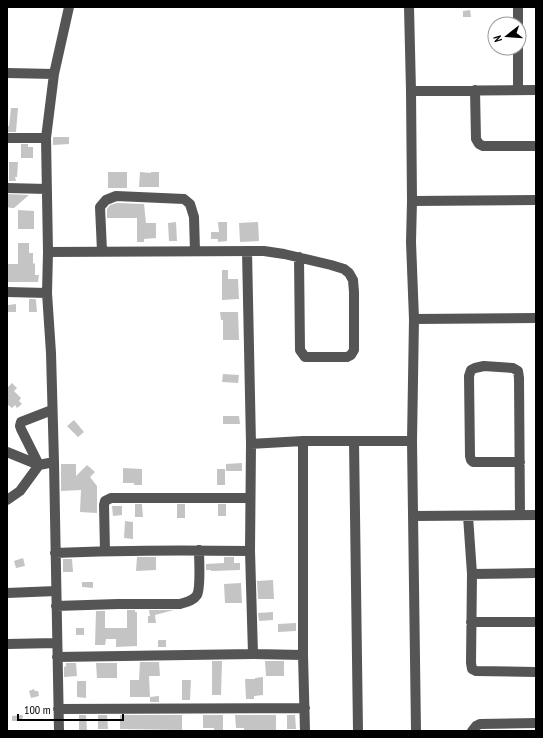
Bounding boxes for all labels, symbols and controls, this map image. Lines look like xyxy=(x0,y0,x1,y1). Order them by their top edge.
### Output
north arrow xyxy=(487,16,527,56)
text: N xyxy=(490,34,505,44)
scale bar xyxy=(18,696,123,722)
text: 100 m xyxy=(24,702,51,717)

